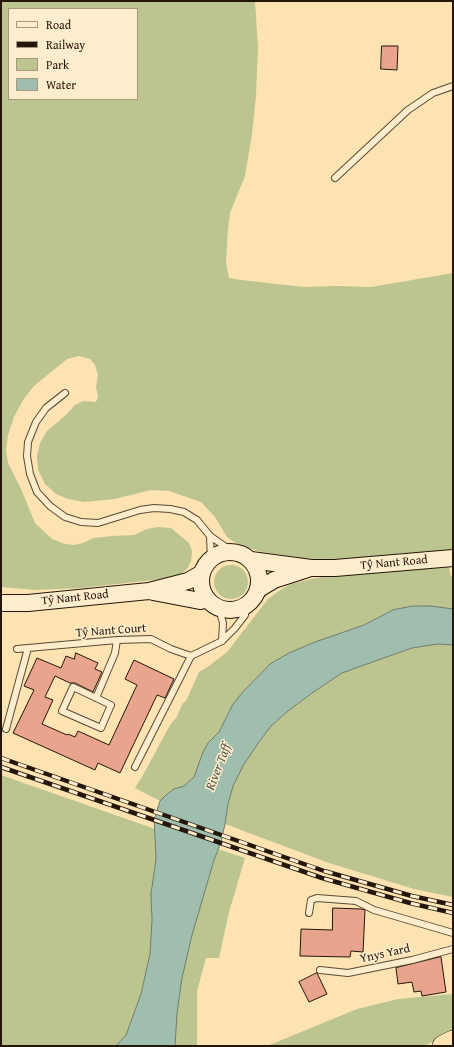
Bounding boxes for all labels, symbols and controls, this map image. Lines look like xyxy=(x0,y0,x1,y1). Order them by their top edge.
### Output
legend xyxy=(8,8,138,100)
text: Road xyxy=(46,16,71,33)
text: Railway xyxy=(46,36,85,53)
text: Park xyxy=(46,56,69,73)
text: Water xyxy=(46,76,76,93)
street label: Tŷ Nant Road xyxy=(360,553,428,573)
street label: Tŷ Nant Road xyxy=(41,587,109,609)
street label: Tŷ Nant Court xyxy=(75,621,147,641)
water label: River Taff xyxy=(203,741,235,793)
street label: Ynys Yard xyxy=(359,942,411,966)

